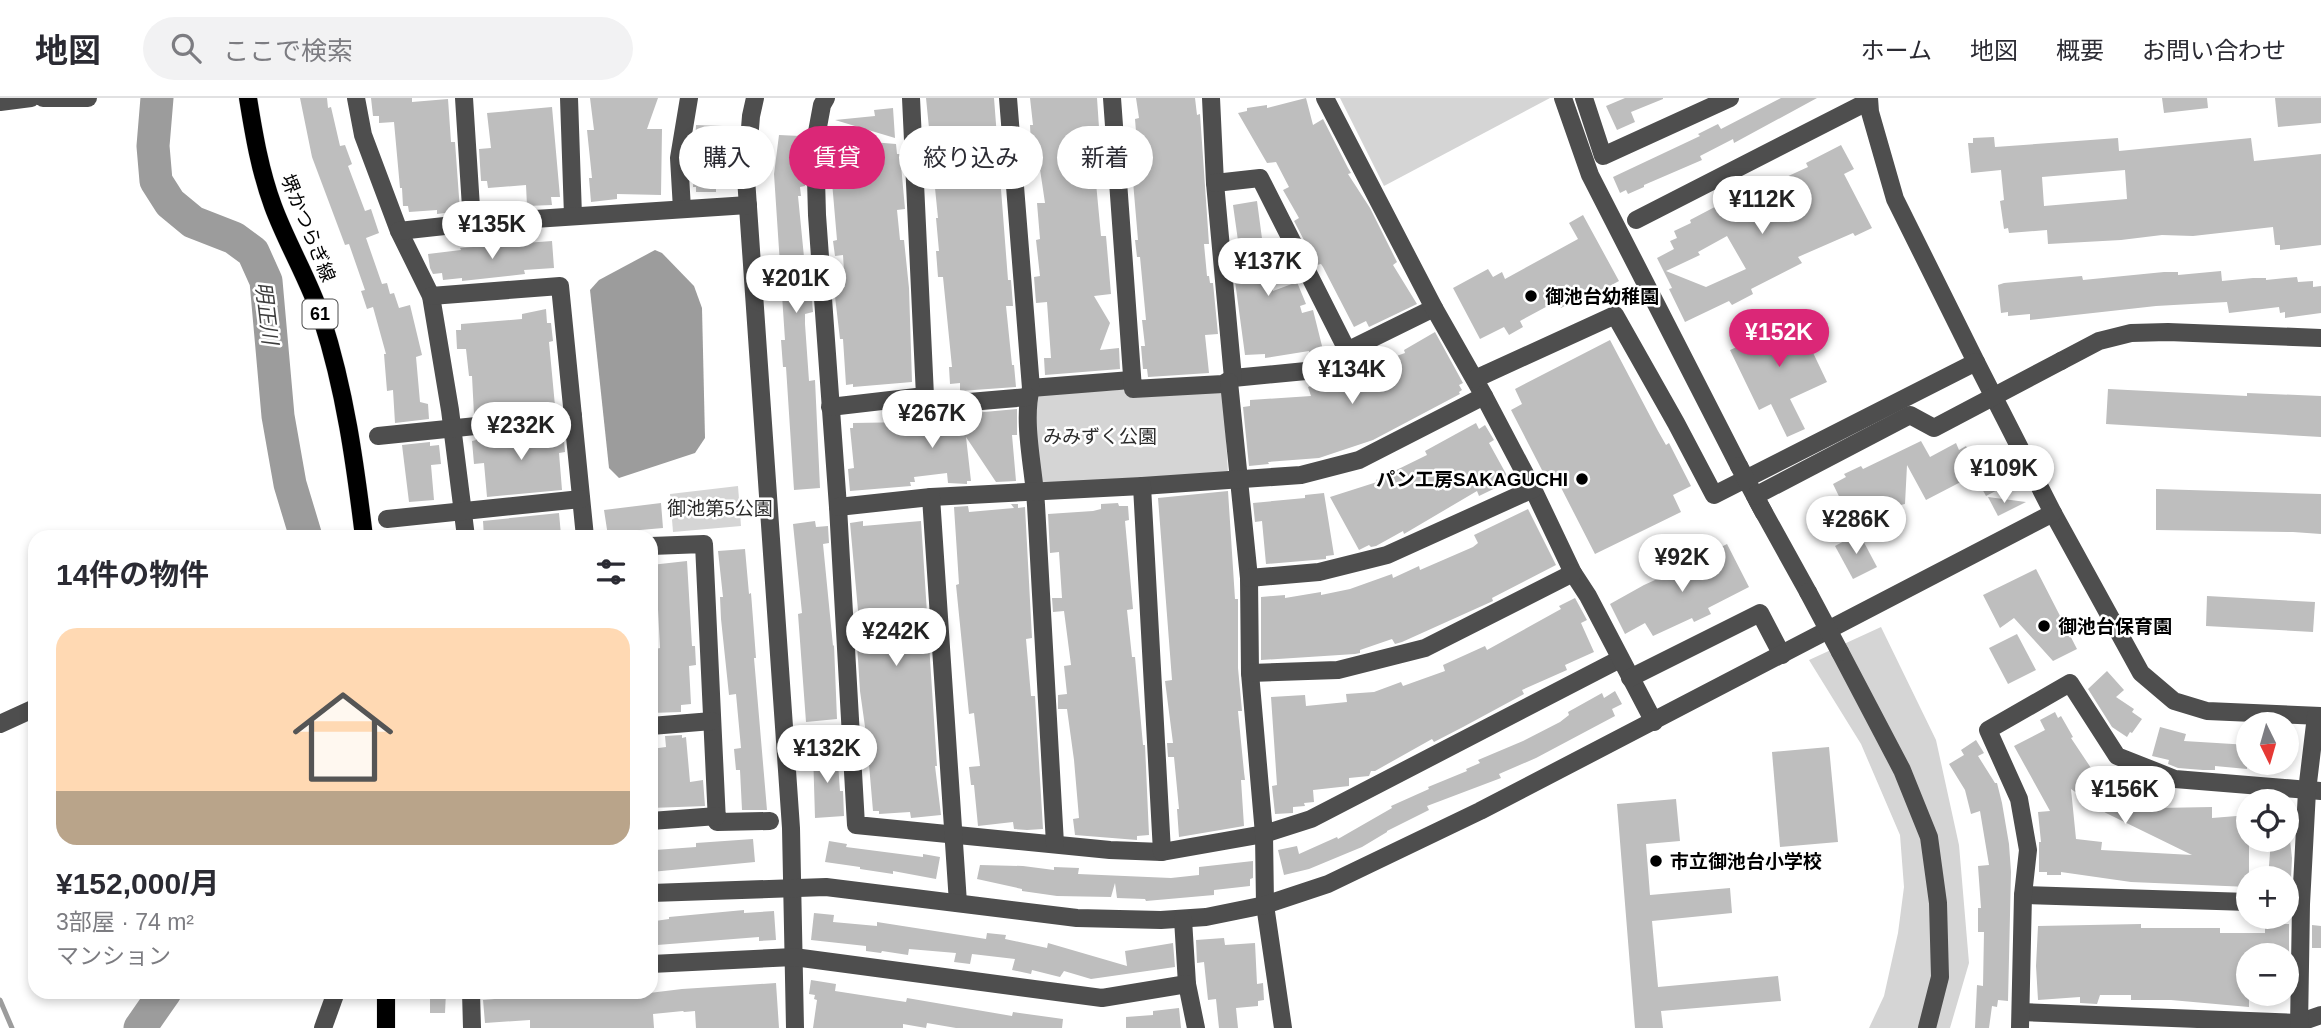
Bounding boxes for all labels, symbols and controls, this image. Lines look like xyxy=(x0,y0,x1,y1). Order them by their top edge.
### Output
search box xyxy=(143,17,633,80)
icon: search xyxy=(167,29,205,67)
text: 地図 xyxy=(35,32,101,69)
text: ここで検索 xyxy=(223,36,353,66)
text: ホーム xyxy=(1861,37,1932,64)
text: 地図 xyxy=(1970,37,2018,64)
text: 概要 xyxy=(2056,37,2104,64)
text: お問い合わせ xyxy=(2142,37,2286,64)
chip: 購入 xyxy=(679,126,775,189)
chip: 賃貸 xyxy=(789,126,885,189)
chip: 絞り込み xyxy=(899,126,1043,189)
chip: 新着 xyxy=(1057,126,1153,189)
street label: 堺かつらぎ線 xyxy=(277,171,339,285)
pin: ¥112K xyxy=(1713,176,1811,236)
text: ¥112K xyxy=(1729,186,1795,212)
pin: ¥135K xyxy=(443,202,541,261)
text: ¥135K xyxy=(458,211,526,237)
pin: ¥137K xyxy=(1219,238,1317,298)
text: ¥137K xyxy=(1234,248,1302,274)
pin: ¥201K xyxy=(747,256,845,315)
text: ¥201K xyxy=(762,265,830,291)
water label: 明正川 xyxy=(252,280,282,348)
place label: 御池台幼稚園 xyxy=(1545,286,1659,307)
marker: 御池台幼稚園 xyxy=(1523,288,1539,304)
road number: 61 xyxy=(302,300,338,328)
pin: ¥152K xyxy=(1730,310,1828,369)
text: ¥152K xyxy=(1745,319,1813,345)
pin: ¥134K xyxy=(1303,346,1401,406)
text: ¥134K xyxy=(1318,356,1386,382)
pin: ¥267K xyxy=(883,390,981,450)
text: ¥267K xyxy=(898,400,966,426)
pin: ¥232K xyxy=(472,402,570,462)
text: ¥232K xyxy=(487,412,555,438)
park label: みみずく公園 xyxy=(1043,426,1157,447)
pin: ¥109K xyxy=(1955,446,2053,505)
text: ¥109K xyxy=(1970,455,2038,481)
place label: パン工房SAKAGUCHI xyxy=(1376,469,1568,490)
marker: パン工房SAKAGUCHI xyxy=(1574,471,1590,487)
pin: ¥286K xyxy=(1807,496,1905,556)
park label: 御池第5公園 xyxy=(667,498,773,519)
text: ¥286K xyxy=(1822,506,1890,532)
pin: ¥92K xyxy=(1641,534,1723,594)
text: ¥92K xyxy=(1655,544,1709,570)
icon: filters xyxy=(592,553,630,591)
text: 14件の物件 xyxy=(56,558,209,591)
pin: ¥242K xyxy=(847,608,945,668)
place label: 御池台保育園 xyxy=(2058,616,2172,637)
text: ¥242K xyxy=(862,618,930,644)
marker: 御池台保育園 xyxy=(2036,618,2052,634)
icon: home xyxy=(280,674,406,800)
north arrow xyxy=(2236,712,2300,775)
map controls xyxy=(2236,712,2299,1006)
pin: ¥132K xyxy=(778,726,876,785)
text: ¥132K xyxy=(793,735,861,761)
pin: ¥156K xyxy=(2076,766,2174,826)
text: ¥156K xyxy=(2091,776,2159,802)
button: locate xyxy=(2236,789,2299,852)
place label: 市立御池台小学校 xyxy=(1670,851,1822,872)
marker: 市立御池台小学校 xyxy=(1648,853,1664,869)
button: + xyxy=(2236,866,2299,929)
text: ¥152,000/月 xyxy=(56,867,219,900)
text: 3部屋 · 74 m² xyxy=(56,909,194,935)
text: マンション xyxy=(56,943,171,969)
button: − xyxy=(2236,943,2299,1006)

